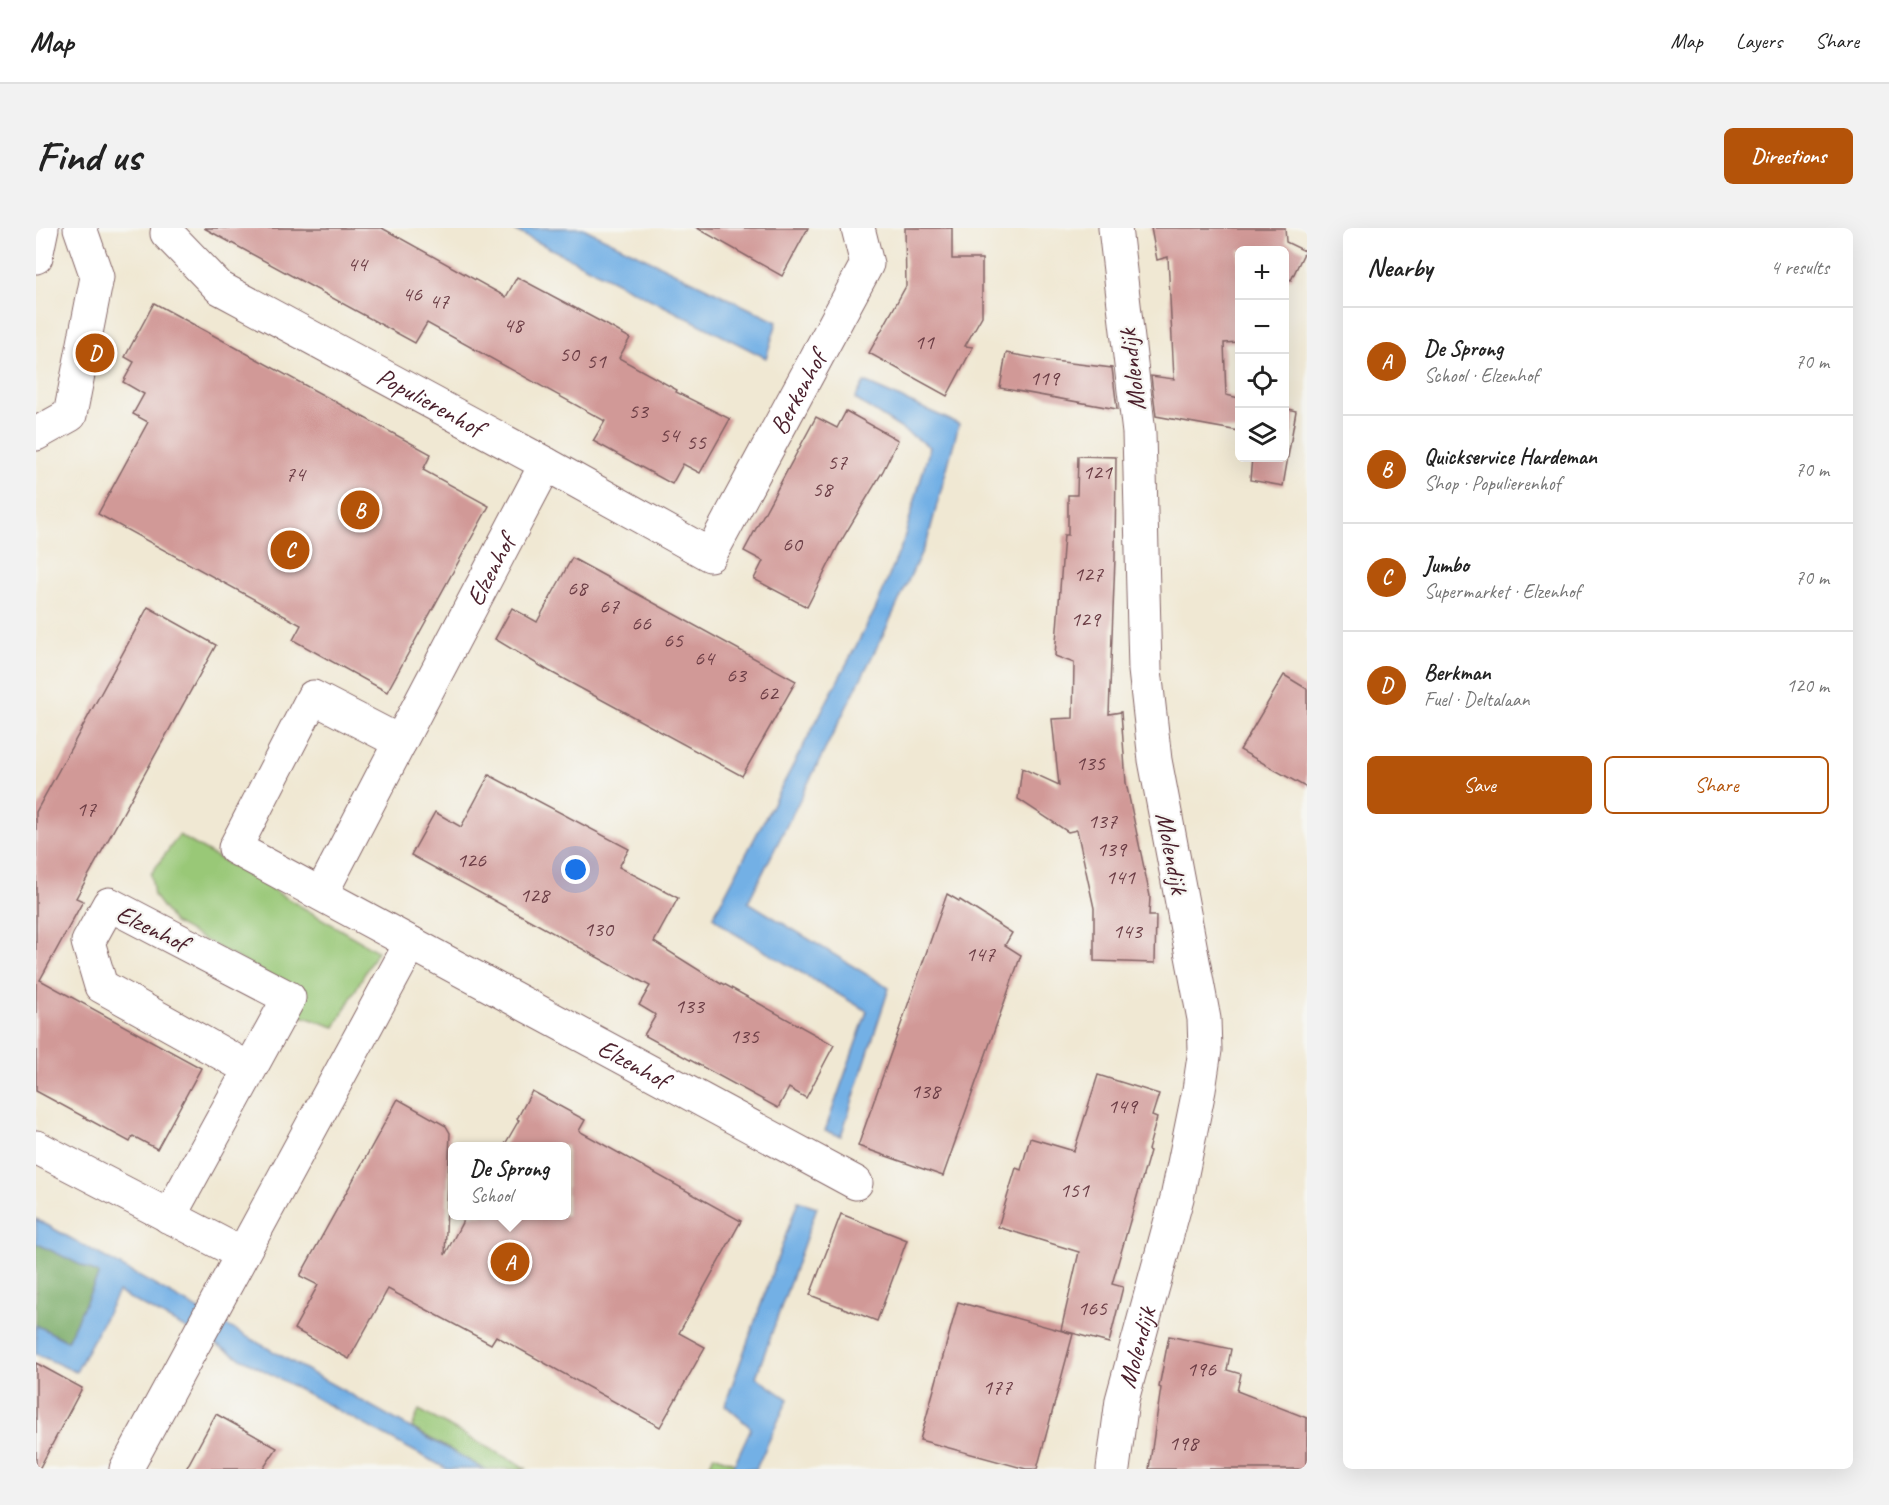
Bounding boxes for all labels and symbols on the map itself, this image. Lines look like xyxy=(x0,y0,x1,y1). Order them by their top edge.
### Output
house number: 44 xyxy=(347,250,369,278)
house number: 46 xyxy=(402,280,423,308)
house number: 47 xyxy=(429,287,450,315)
house number: 48 xyxy=(503,311,525,339)
street label: Molendijk xyxy=(1110,326,1153,413)
house number: 11 xyxy=(914,328,935,356)
pin: D xyxy=(76,330,114,376)
house number: 50 xyxy=(559,340,581,368)
street label: Berkenhof xyxy=(762,340,836,440)
house number: 51 xyxy=(586,347,607,375)
street label: Populierenhof xyxy=(371,359,494,446)
house number: 119 xyxy=(1029,364,1061,392)
house number: 53 xyxy=(628,397,650,425)
house number: 54 xyxy=(659,421,681,449)
house number: 55 xyxy=(686,428,707,456)
house number: 57 xyxy=(827,448,848,476)
house number: 121 xyxy=(1082,458,1113,486)
house number: 74 xyxy=(285,460,307,488)
house number: 58 xyxy=(812,475,834,503)
pin: B xyxy=(340,488,380,532)
street label: Elzenhof xyxy=(458,524,525,611)
pin: C xyxy=(270,528,310,572)
house number: 60 xyxy=(782,530,804,558)
house number: 127 xyxy=(1073,560,1104,588)
house number: 68 xyxy=(567,574,589,602)
house number: 67 xyxy=(599,592,620,620)
house number: 129 xyxy=(1070,605,1102,633)
house number: 66 xyxy=(631,609,652,637)
house number: 65 xyxy=(663,626,684,654)
house number: 64 xyxy=(694,644,716,672)
house number: 63 xyxy=(726,661,748,689)
house number: 62 xyxy=(758,679,780,707)
house number: 135 xyxy=(1075,749,1106,777)
house number: 17 xyxy=(76,795,97,823)
house number: 137 xyxy=(1087,807,1118,835)
street label: Molendijk xyxy=(1148,809,1196,898)
house number: 139 xyxy=(1096,835,1128,863)
house number: 126 xyxy=(456,846,487,874)
your location xyxy=(561,855,590,884)
house number: 141 xyxy=(1105,863,1136,891)
house number: 128 xyxy=(519,881,551,909)
street label: Elzenhof xyxy=(111,897,198,962)
house number: 130 xyxy=(583,915,615,943)
house number: 143 xyxy=(1112,917,1144,945)
house number: 147 xyxy=(965,940,996,968)
house number: 133 xyxy=(674,992,706,1020)
house number: 135 xyxy=(729,1022,760,1050)
street label: Elzenhof xyxy=(592,1031,679,1098)
house number: 138 xyxy=(910,1077,942,1105)
house number: 149 xyxy=(1107,1092,1139,1120)
house number: 151 xyxy=(1059,1176,1090,1204)
pin: A xyxy=(490,1240,530,1284)
house number: 165 xyxy=(1077,1294,1108,1322)
street label: Molendijk xyxy=(1110,1302,1163,1392)
house number: 196 xyxy=(1186,1355,1217,1383)
house number: 177 xyxy=(982,1373,1013,1401)
house number: 198 xyxy=(1168,1429,1200,1457)

